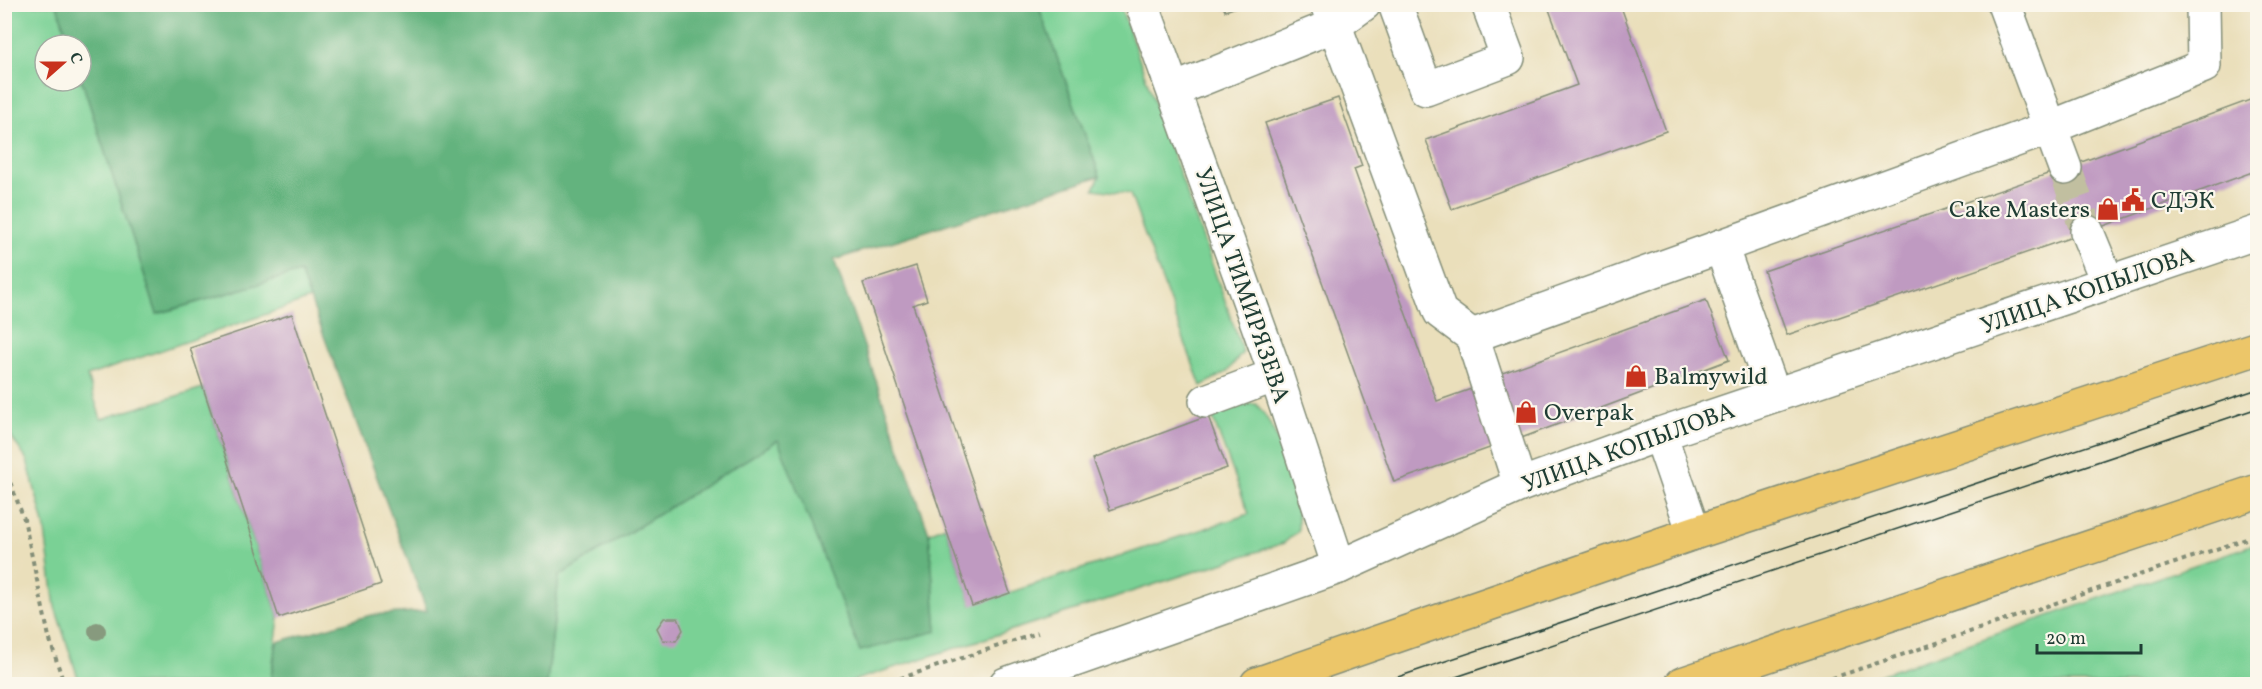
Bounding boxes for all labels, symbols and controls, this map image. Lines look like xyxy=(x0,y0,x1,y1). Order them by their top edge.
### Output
north arrow xyxy=(33,33,93,93)
text: С xyxy=(63,50,87,67)
street label: УЛИЦА ТИМИРЯЗЕВА xyxy=(1185,163,1298,408)
place label: СДЭК xyxy=(2151,185,2215,219)
public building icon: СДЭК xyxy=(2120,187,2146,213)
place label: Cake Masters xyxy=(1949,194,2090,228)
shop icon: Cake Masters xyxy=(2095,196,2121,222)
street label: УЛИЦА КОПЫЛОВА xyxy=(1976,239,2199,344)
place label: Balmywild xyxy=(1654,361,1768,395)
shop icon: Balmywild xyxy=(1623,363,1649,389)
street label: УЛИЦА КОПЫЛОВА xyxy=(1518,395,1740,503)
place label: Overpak xyxy=(1544,397,1634,431)
shop icon: Overpak xyxy=(1513,399,1539,425)
scale bar xyxy=(2037,617,2140,655)
text: 20 m xyxy=(2046,627,2086,652)

